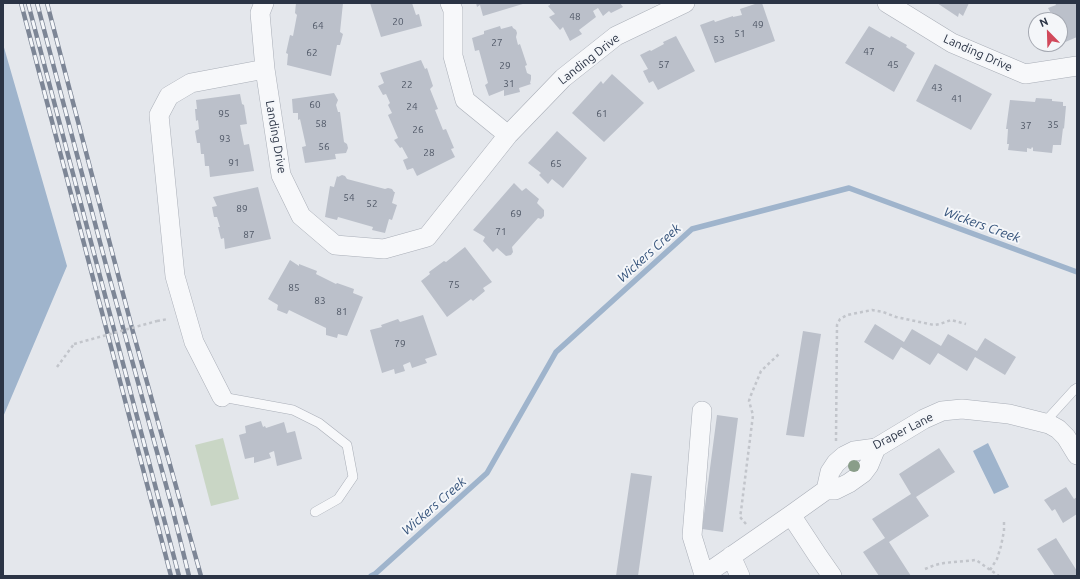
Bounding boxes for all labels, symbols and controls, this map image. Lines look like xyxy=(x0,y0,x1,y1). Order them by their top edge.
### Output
house number: 48 xyxy=(569,11,581,23)
north arrow xyxy=(1028,12,1068,52)
text: N xyxy=(1038,15,1050,29)
house number: 20 xyxy=(392,16,404,28)
house number: 49 xyxy=(752,19,764,31)
house number: 64 xyxy=(312,20,324,32)
house number: 51 xyxy=(734,28,746,40)
street label: Landing Drive xyxy=(555,31,623,87)
street label: Landing Drive xyxy=(941,31,1015,75)
house number: 53 xyxy=(713,34,725,46)
house number: 27 xyxy=(491,37,503,49)
house number: 47 xyxy=(863,46,875,58)
house number: 62 xyxy=(306,47,318,59)
house number: 57 xyxy=(658,59,670,71)
house number: 45 xyxy=(887,59,899,71)
house number: 29 xyxy=(499,60,511,72)
house number: 31 xyxy=(503,78,515,90)
house number: 22 xyxy=(401,79,413,91)
house number: 43 xyxy=(931,82,943,94)
house number: 41 xyxy=(951,93,963,105)
street label: Landing Drive xyxy=(262,99,290,175)
house number: 60 xyxy=(309,99,321,111)
house number: 24 xyxy=(406,101,418,113)
house number: 95 xyxy=(218,108,230,120)
house number: 61 xyxy=(596,108,608,120)
house number: 58 xyxy=(315,118,327,130)
house number: 35 xyxy=(1047,119,1059,131)
house number: 37 xyxy=(1020,120,1032,132)
house number: 26 xyxy=(412,124,424,136)
house number: 93 xyxy=(219,133,231,145)
house number: 56 xyxy=(318,141,330,153)
house number: 28 xyxy=(423,147,435,159)
house number: 91 xyxy=(228,157,240,169)
house number: 65 xyxy=(550,158,562,170)
house number: 54 xyxy=(343,192,355,204)
house number: 52 xyxy=(366,198,378,210)
house number: 89 xyxy=(236,203,248,215)
water label: Wickers Creek xyxy=(942,204,1022,246)
house number: 69 xyxy=(510,208,522,220)
water label: Wickers Creek xyxy=(614,220,684,286)
house number: 71 xyxy=(495,226,507,238)
house number: 87 xyxy=(243,229,255,241)
house number: 75 xyxy=(448,279,460,291)
house number: 85 xyxy=(288,282,300,294)
house number: 83 xyxy=(314,295,326,307)
house number: 81 xyxy=(336,306,348,318)
house number: 79 xyxy=(394,338,406,350)
street label: Draper Lane xyxy=(870,410,936,452)
water label: Wickers Creek xyxy=(399,474,469,538)

